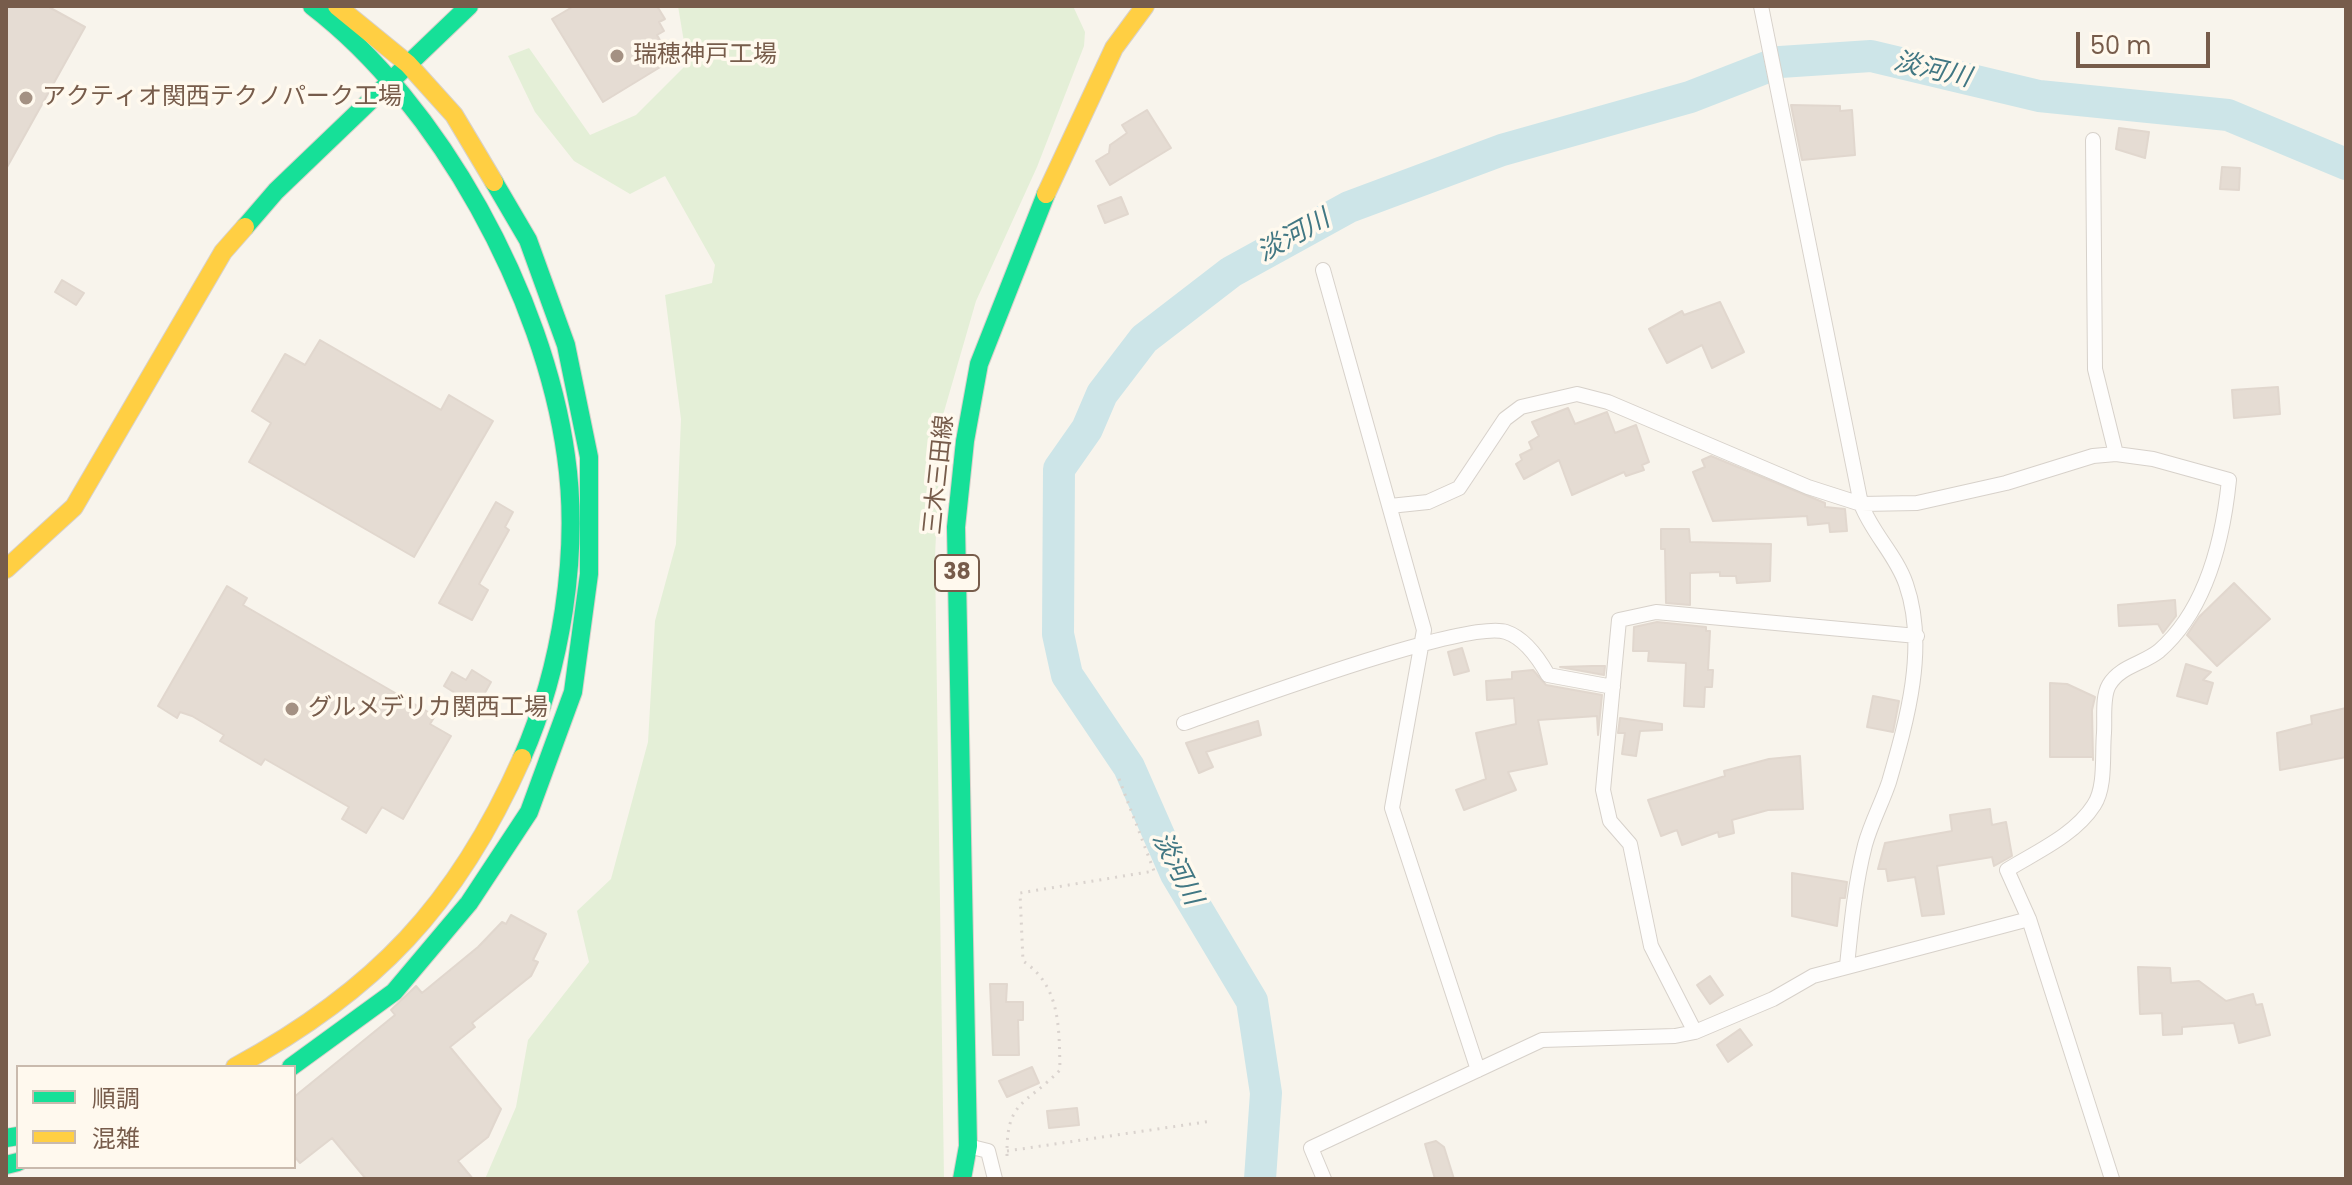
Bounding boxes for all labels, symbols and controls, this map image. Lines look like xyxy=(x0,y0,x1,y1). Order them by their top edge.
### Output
scale bar xyxy=(2080,16,2214,66)
text: 50 m xyxy=(2090,29,2151,62)
place label: 瑞穂神戸工場 xyxy=(633,42,777,70)
marker: 瑞穂神戸工場 xyxy=(608,47,626,65)
water label: 淡河川 xyxy=(1890,47,1974,95)
place label: アクティオ関西テクノパーク工場 xyxy=(42,84,402,112)
marker: アクティオ関西テクノパーク工場 xyxy=(17,89,35,107)
water label: 淡河川 xyxy=(1252,204,1336,270)
street label: 三木三田線 xyxy=(919,414,961,536)
road number: 38 xyxy=(935,555,979,591)
place label: グルメデリカ関西工場 xyxy=(308,695,548,723)
marker: グルメデリカ関西工場 xyxy=(283,700,301,718)
water label: 淡河川 xyxy=(1144,827,1208,911)
legend xyxy=(16,1065,296,1169)
text: 順調 xyxy=(92,1082,140,1115)
text: 混雑 xyxy=(92,1122,140,1155)

